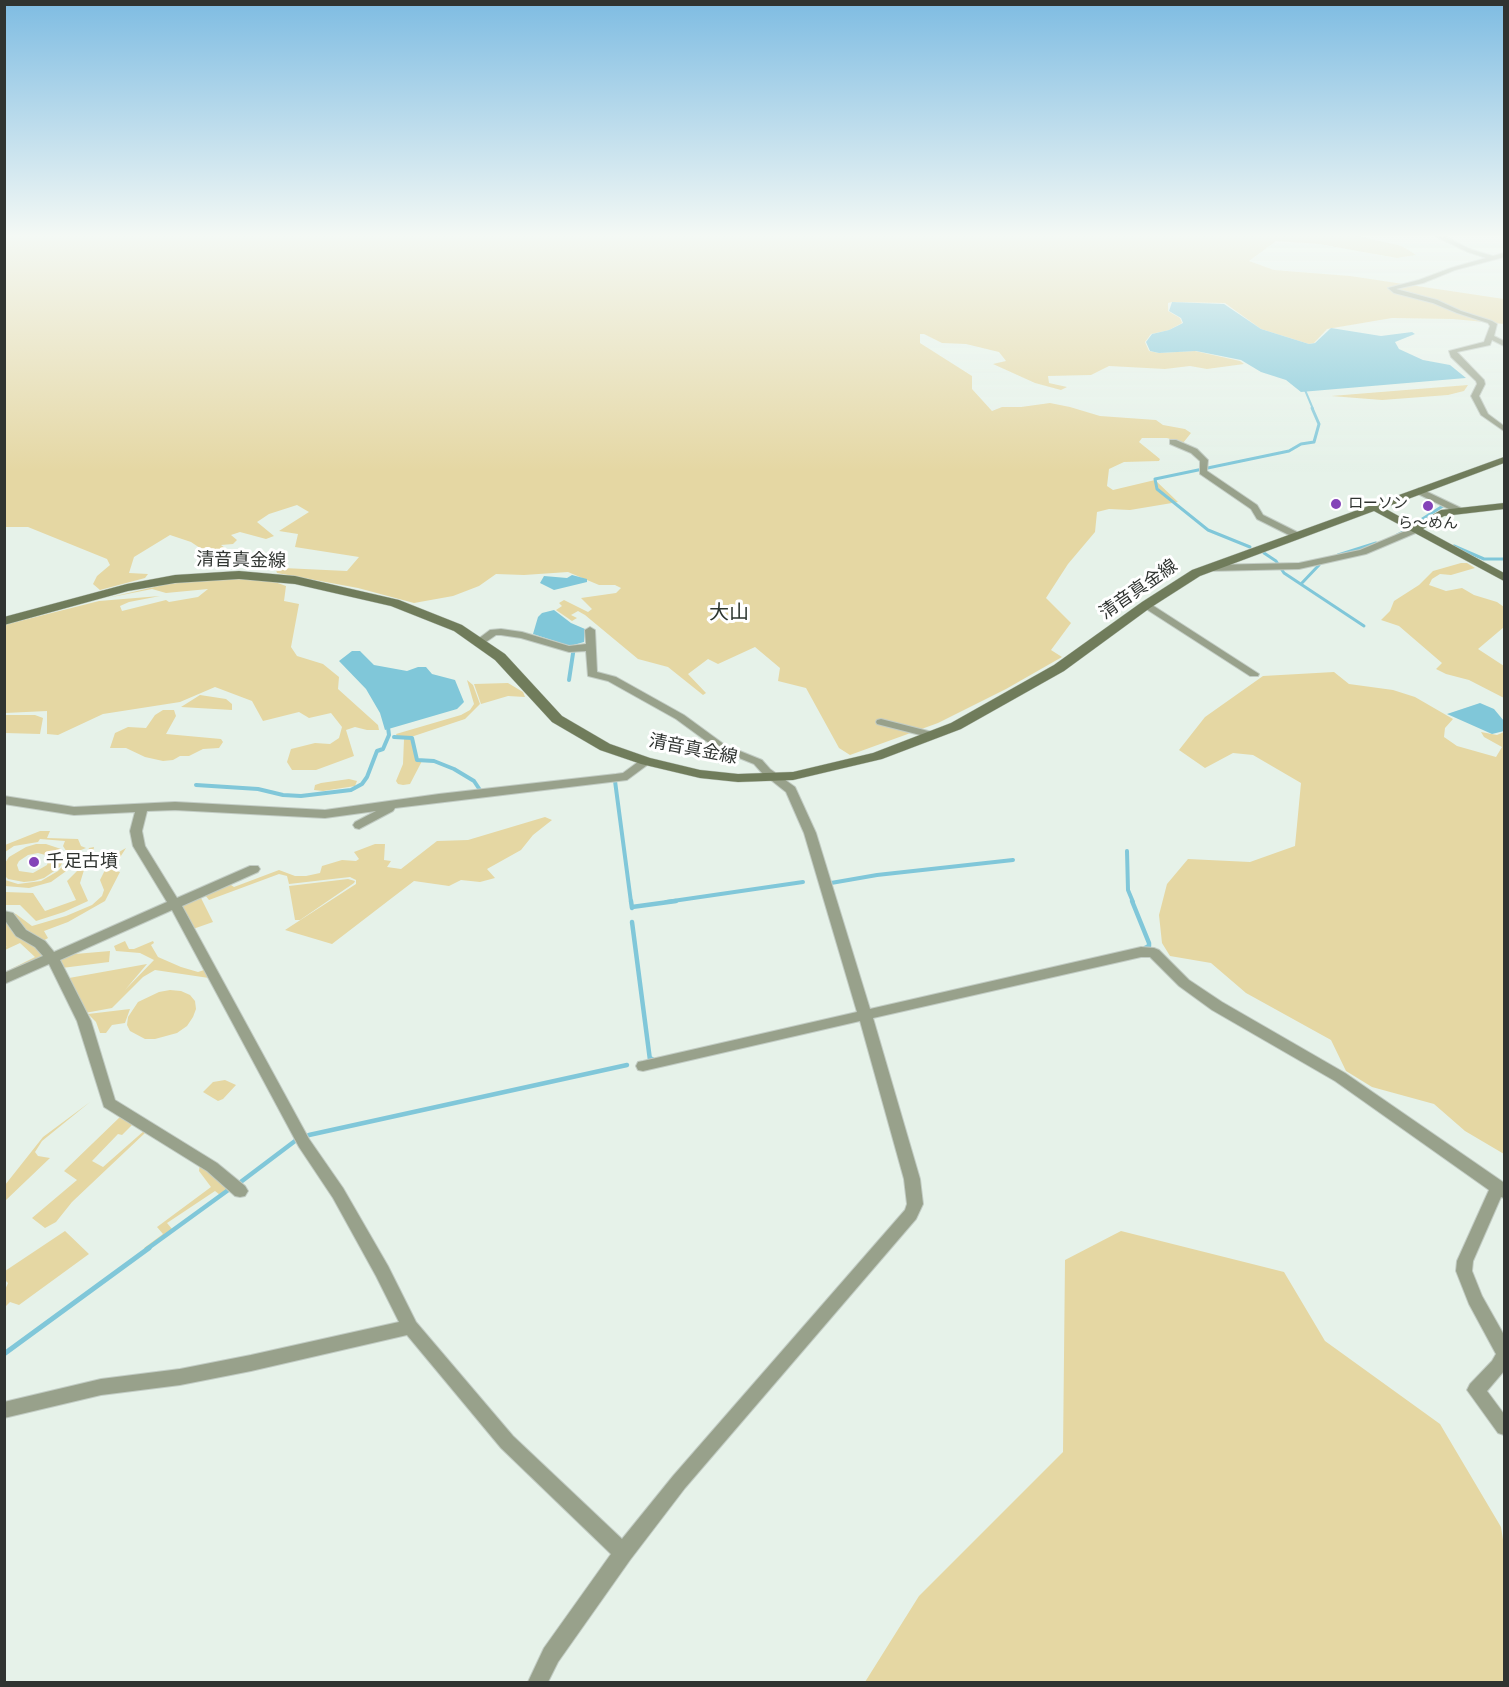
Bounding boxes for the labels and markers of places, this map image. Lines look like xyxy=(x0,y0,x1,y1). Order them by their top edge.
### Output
place label: ローソン xyxy=(1348,495,1408,513)
marker: ローソン xyxy=(1329,497,1343,511)
marker: ら～めん xyxy=(1421,499,1435,513)
place label: ら～めん xyxy=(1398,515,1458,533)
place label: 千足古墳 xyxy=(46,851,118,873)
marker: 千足古墳 xyxy=(27,855,41,869)

